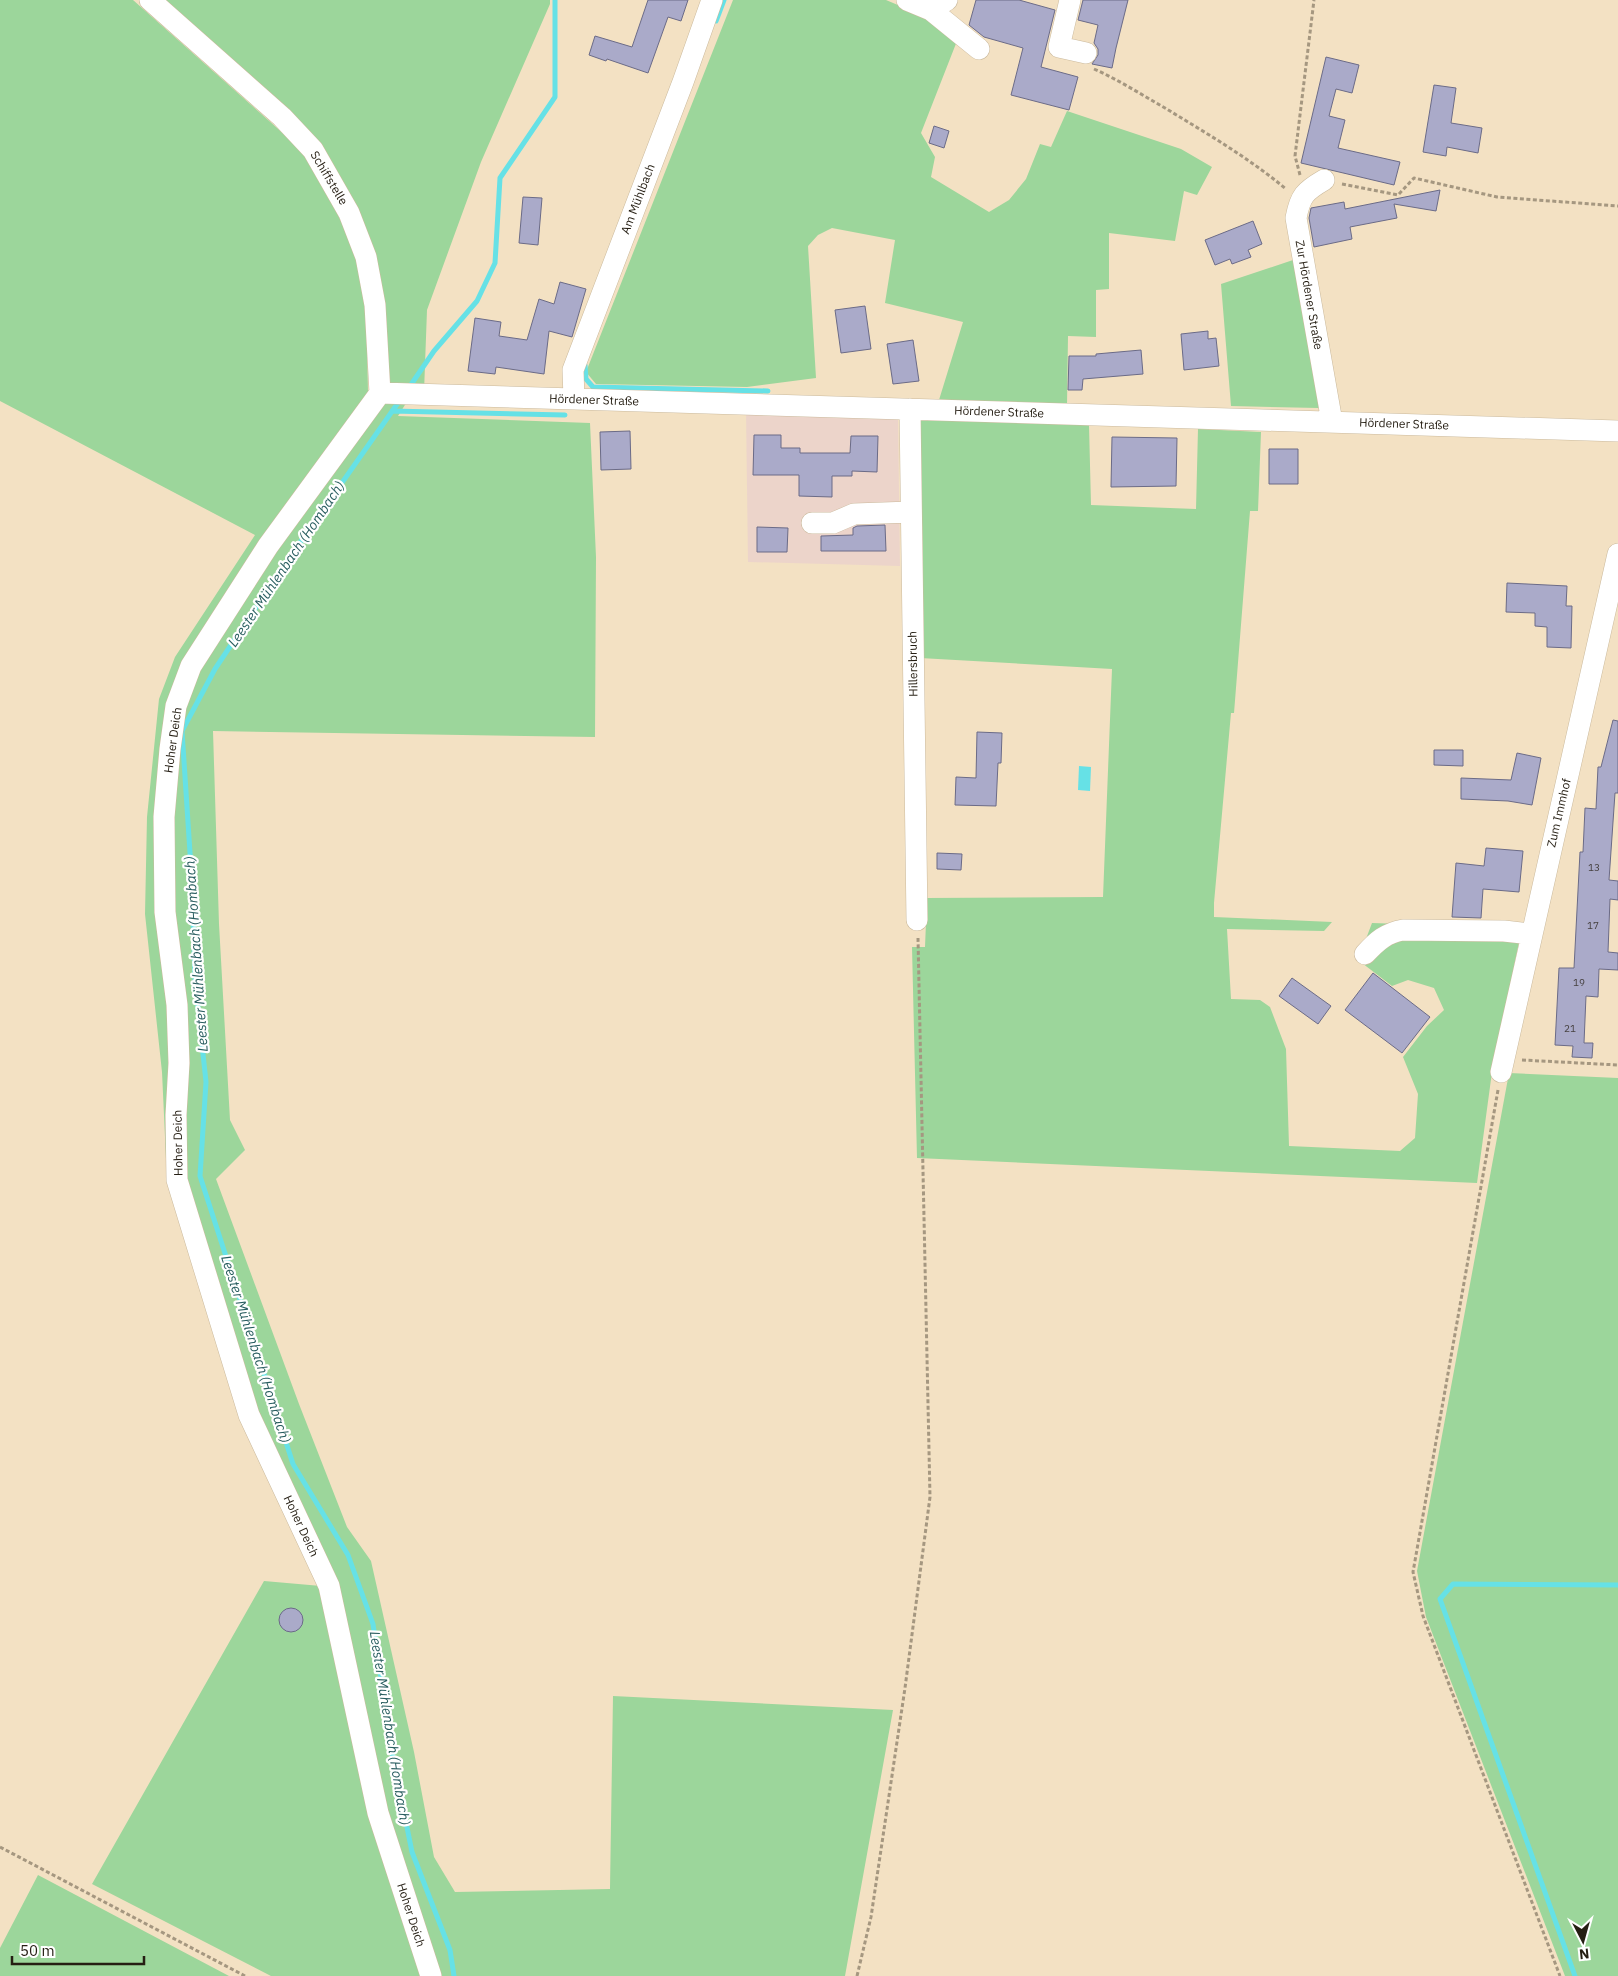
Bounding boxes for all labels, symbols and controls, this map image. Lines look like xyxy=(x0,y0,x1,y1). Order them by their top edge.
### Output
street label: Schiffstelle xyxy=(308,148,352,208)
street label: Am Mühlbach xyxy=(617,162,658,236)
street label: Zur Hördener Straße xyxy=(1292,239,1327,351)
street label: Hördener Straße xyxy=(549,390,640,409)
street label: Hördener Straße xyxy=(954,402,1045,421)
street label: Hördener Straße xyxy=(1359,414,1450,433)
water label: Leester Mühlenbach (Hombach) xyxy=(224,478,348,650)
street label: Hillersbruch xyxy=(904,631,921,697)
street label: Hoher Deich xyxy=(160,706,185,774)
street label: Zum Immhof xyxy=(1543,777,1574,849)
water label: Leester Mühlenbach (Hombach) xyxy=(180,856,212,1052)
house number: 13 xyxy=(1588,861,1600,874)
house number: 17 xyxy=(1587,919,1599,932)
house number: 19 xyxy=(1573,976,1585,989)
house number: 21 xyxy=(1564,1022,1576,1035)
street label: Hoher Deich xyxy=(169,1110,186,1176)
water label: Leester Mühlenbach (Hombach) xyxy=(217,1253,295,1445)
street label: Hoher Deich xyxy=(281,1493,322,1559)
water label: Leester Mühlenbach (Hombach) xyxy=(366,1630,414,1826)
street label: Hoher Deich xyxy=(394,1881,429,1949)
north arrow xyxy=(1558,1916,1608,1966)
scale bar xyxy=(12,1934,145,1966)
text: 50 m xyxy=(20,1941,55,1960)
text: N xyxy=(1578,1944,1590,1963)

